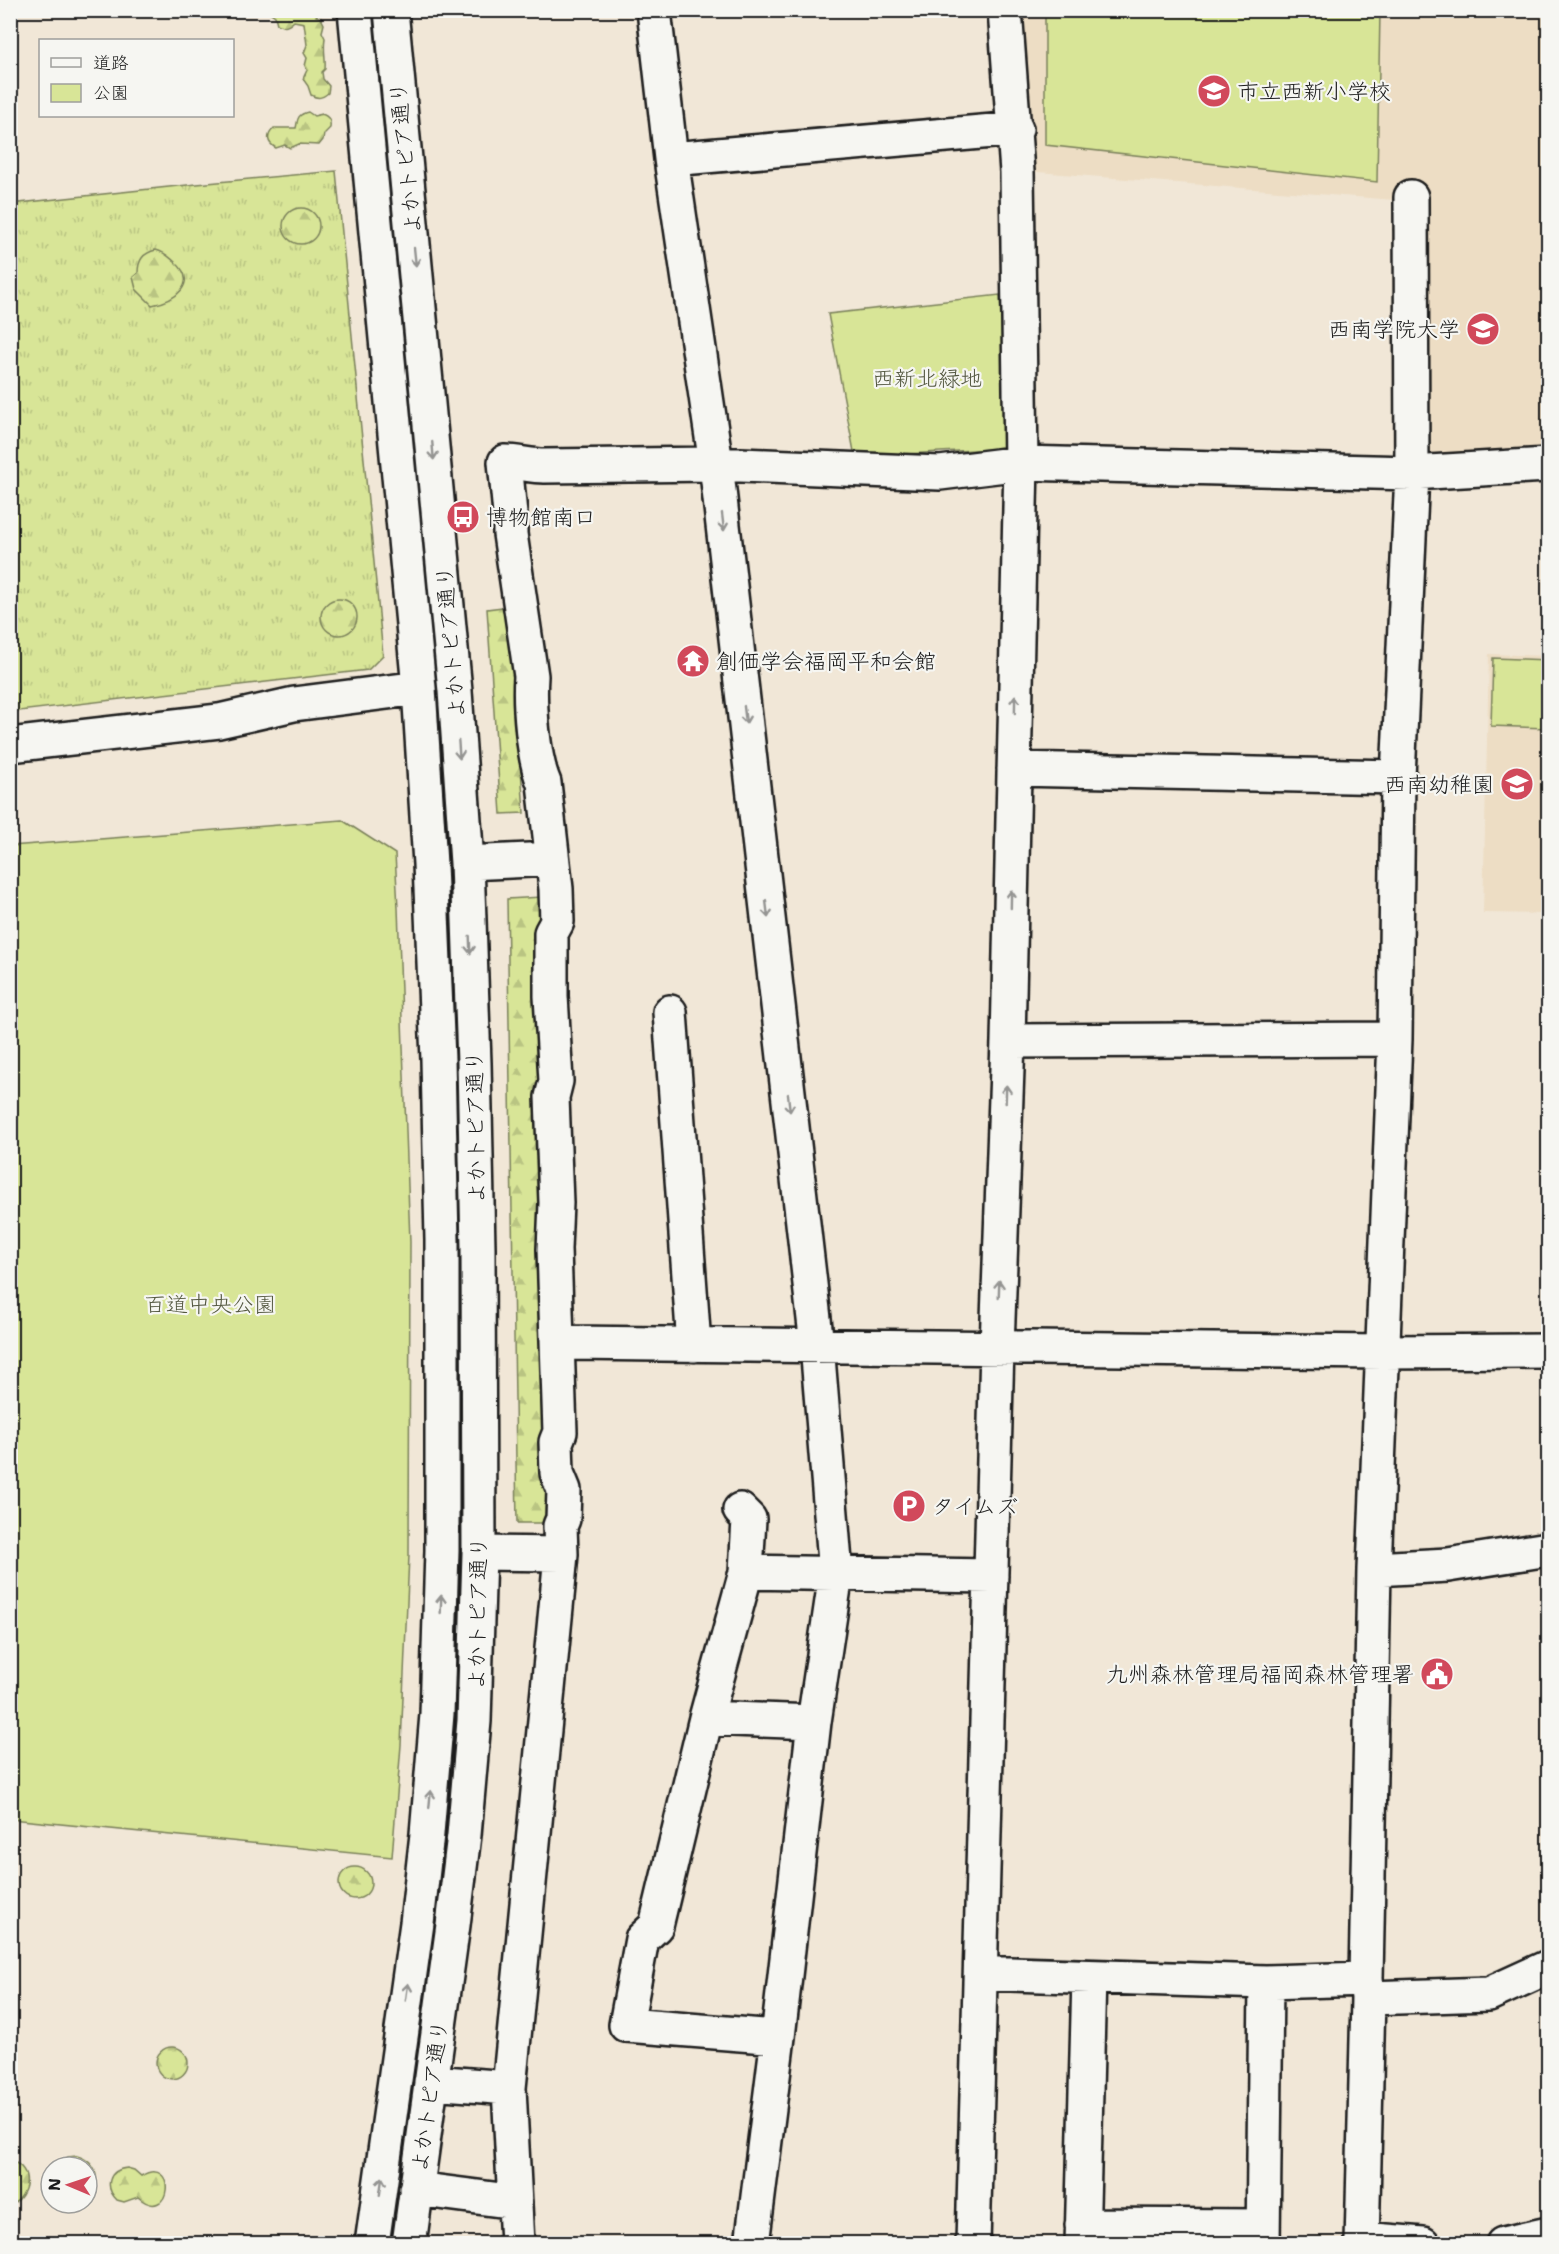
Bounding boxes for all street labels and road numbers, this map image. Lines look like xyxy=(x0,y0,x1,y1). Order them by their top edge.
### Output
street label: よかトピア通り xyxy=(383,80,428,236)
street label: よかトピア通り xyxy=(429,564,472,720)
street label: よかトピア通り xyxy=(460,1050,491,1204)
street label: よかトピア通り xyxy=(462,1536,493,1690)
street label: よかトピア通り xyxy=(404,2018,455,2174)

